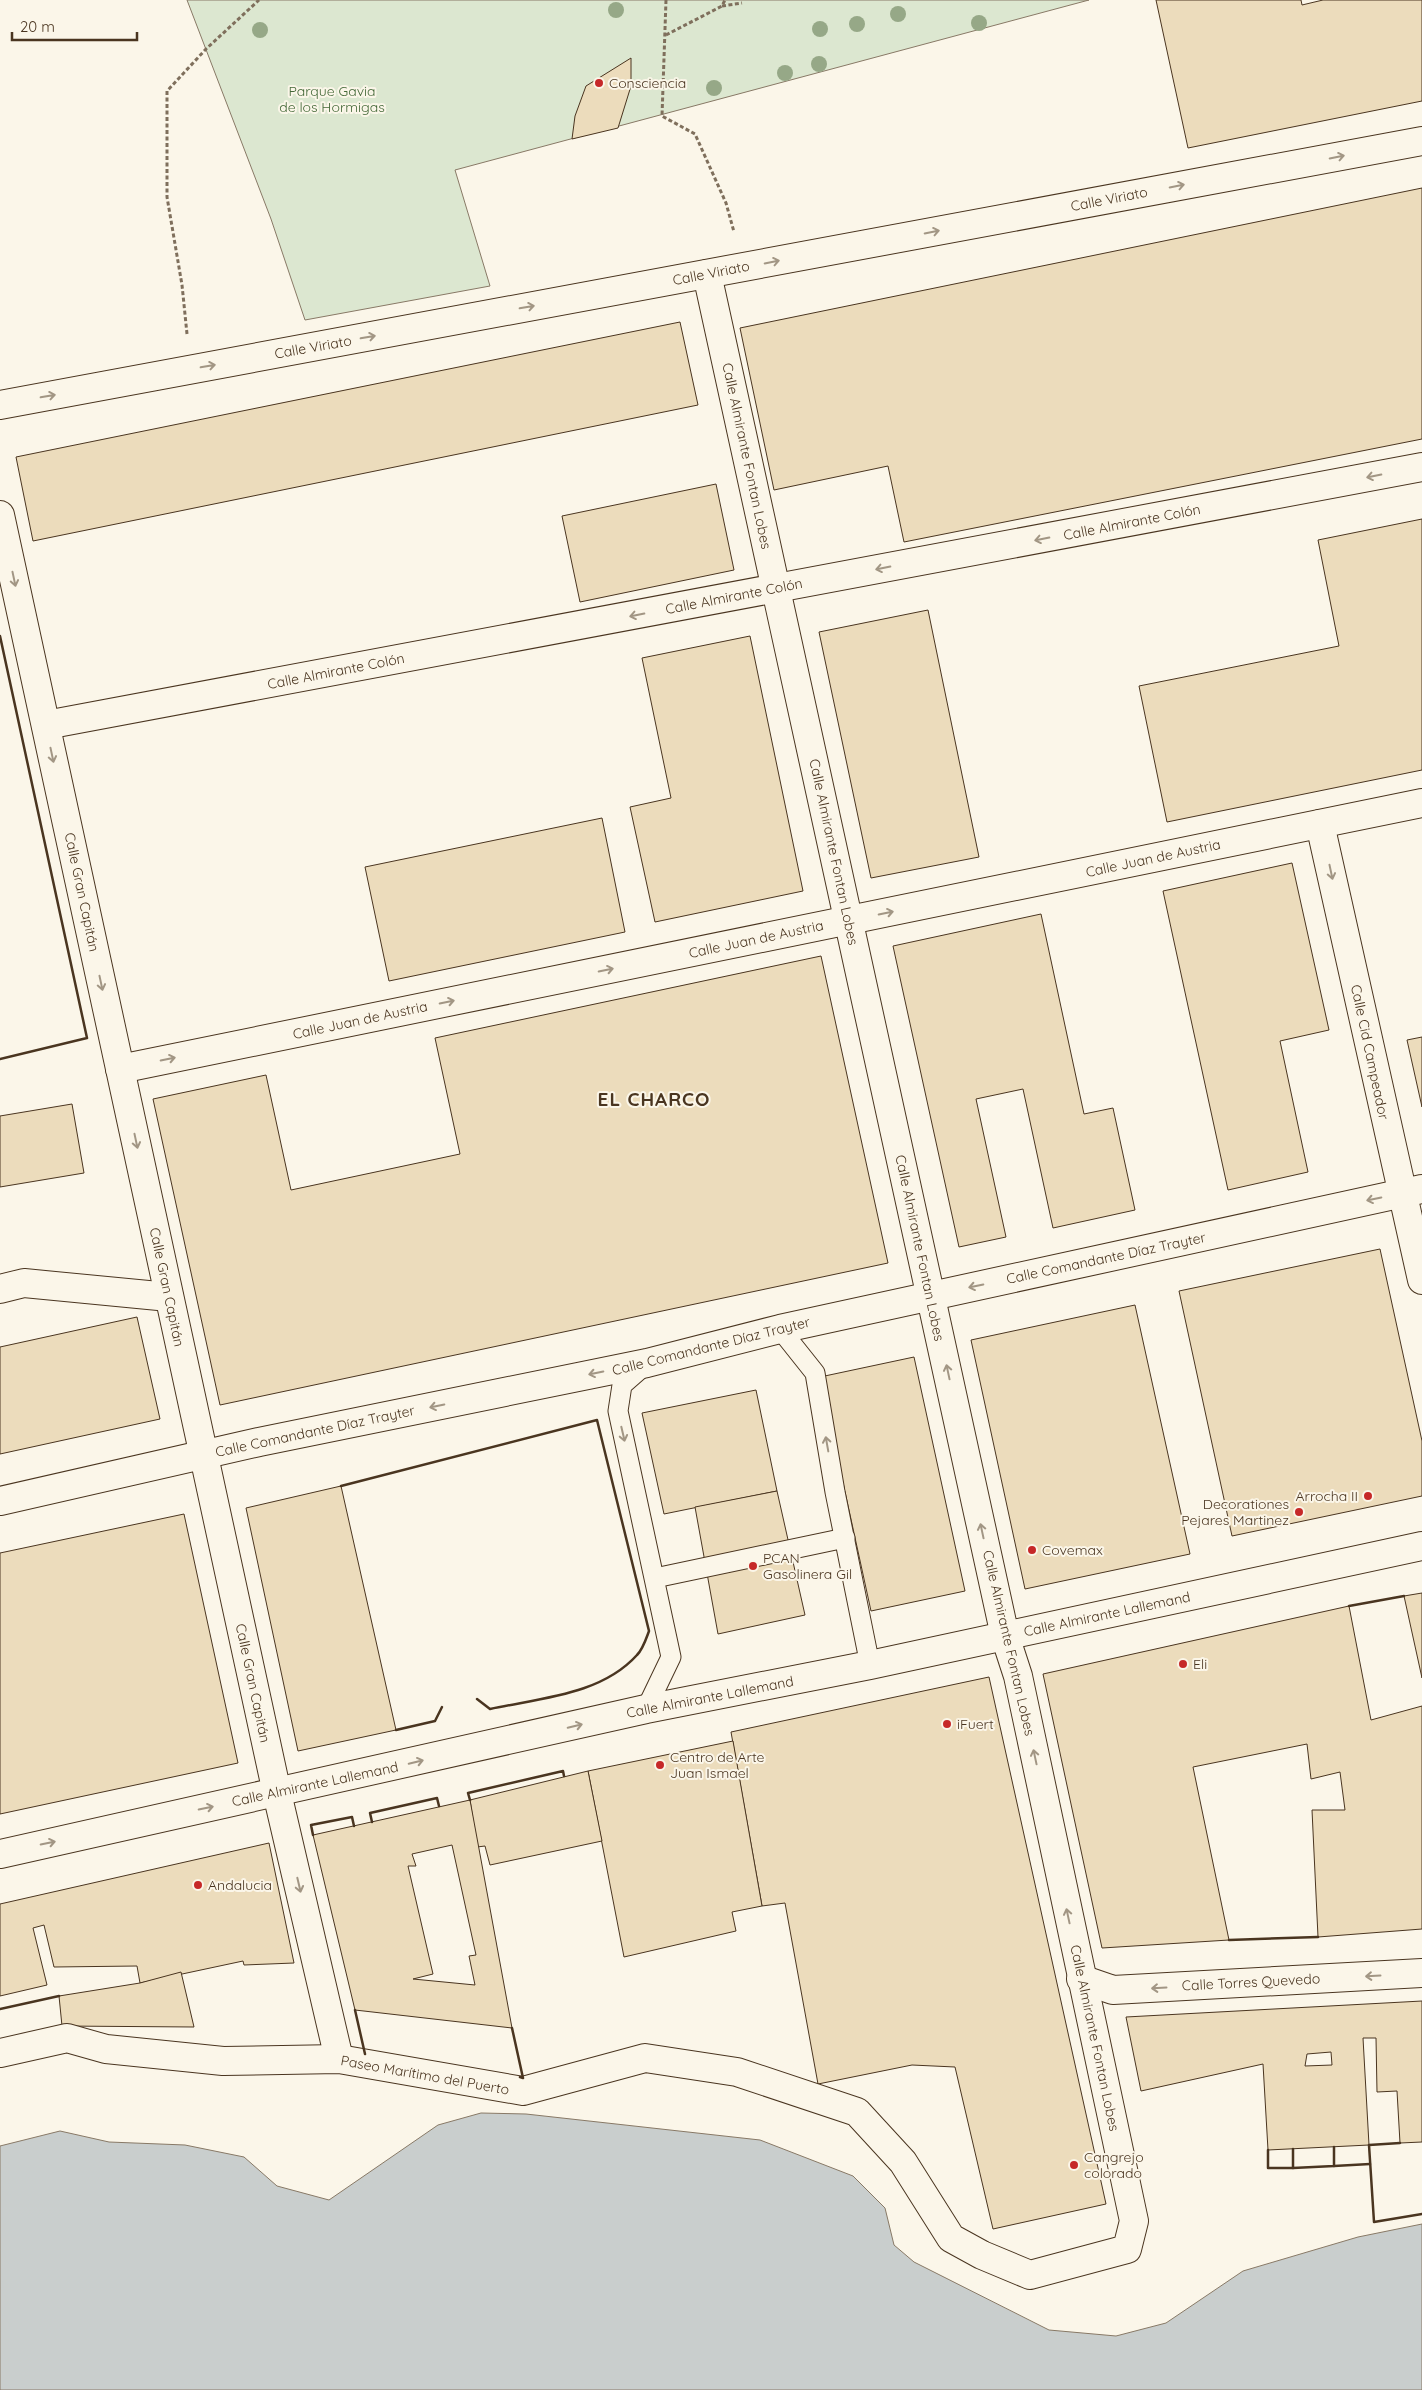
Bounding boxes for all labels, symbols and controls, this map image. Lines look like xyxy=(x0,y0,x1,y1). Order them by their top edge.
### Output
scale bar xyxy=(12,10,138,42)
text: 20 m xyxy=(20,17,55,36)
place label: Consciencia xyxy=(609,74,686,92)
marker: Consciencia xyxy=(593,77,605,89)
park label: Parque Gavia de los Hormigas xyxy=(279,82,385,116)
one-way arrow xyxy=(1329,151,1345,161)
one-way arrow xyxy=(1169,181,1185,191)
street label: Calle Viriato xyxy=(1069,183,1149,215)
one-way arrow xyxy=(923,227,939,237)
street label: Calle Viriato xyxy=(671,257,751,289)
one-way arrow xyxy=(764,257,780,266)
one-way arrow xyxy=(519,302,535,312)
street label: Calle Viriato xyxy=(273,331,353,363)
one-way arrow xyxy=(359,331,375,341)
one-way arrow xyxy=(199,361,215,371)
street label: Calle Almirante Fontan Lobes xyxy=(718,361,776,551)
one-way arrow xyxy=(40,390,56,400)
one-way arrow xyxy=(1366,472,1382,482)
street label: Calle Almirante Colón xyxy=(1062,500,1202,544)
one-way arrow xyxy=(1035,534,1051,544)
one-way arrow xyxy=(875,564,891,574)
one-way arrow xyxy=(10,571,19,587)
street label: Calle Almirante Colón xyxy=(664,574,804,618)
one-way arrow xyxy=(629,610,645,620)
street label: Calle Almirante Colón xyxy=(266,649,406,693)
one-way arrow xyxy=(48,747,57,763)
street label: Calle Almirante Fontan Lobes xyxy=(805,757,863,947)
street label: Calle Gran Capitán xyxy=(61,831,103,953)
street label: Calle Juan de Austria xyxy=(1084,835,1222,881)
one-way arrow xyxy=(1327,863,1336,879)
one-way arrow xyxy=(877,907,893,917)
street label: Calle Juan de Austria xyxy=(687,916,825,962)
one-way arrow xyxy=(598,964,614,974)
one-way arrow xyxy=(97,974,107,990)
street label: Calle Cid Campeador xyxy=(1347,983,1393,1122)
street label: Calle Juan de Austria xyxy=(291,997,429,1043)
one-way arrow xyxy=(439,997,455,1006)
one-way arrow xyxy=(159,1054,175,1063)
district label: EL CHARCO xyxy=(598,1087,710,1111)
one-way arrow xyxy=(132,1133,141,1149)
street label: Calle Almirante Fontan Lobes xyxy=(891,1153,949,1343)
one-way arrow xyxy=(1367,1195,1383,1204)
street label: Calle Gran Capitán xyxy=(146,1226,188,1348)
street label: Calle Comandante Díaz Trayter xyxy=(1005,1228,1208,1288)
one-way arrow xyxy=(969,1282,985,1291)
street label: Calle Comandante Díaz Trayter xyxy=(610,1313,812,1379)
one-way arrow xyxy=(943,1365,952,1381)
one-way arrow xyxy=(589,1369,605,1379)
street label: Calle Comandante Díaz Trayter xyxy=(214,1401,417,1461)
one-way arrow xyxy=(430,1402,446,1411)
one-way arrow xyxy=(619,1426,628,1442)
one-way arrow xyxy=(822,1436,832,1452)
place label: Arrocha II xyxy=(1296,1487,1358,1505)
marker: Arrocha II xyxy=(1362,1490,1374,1502)
place label: Decorationes Pejares Martinez xyxy=(1181,1495,1289,1529)
marker: Decorationes Pejares Martinez xyxy=(1293,1506,1305,1518)
one-way arrow xyxy=(977,1524,987,1540)
place label: Covemax xyxy=(1042,1541,1103,1559)
marker: Covemax xyxy=(1026,1544,1038,1556)
street label: Calle Almirante Fontan Lobes xyxy=(979,1548,1039,1738)
place label: PCAN Gasolinera Gil xyxy=(763,1549,852,1583)
marker: PCAN Gasolinera Gil xyxy=(747,1560,759,1572)
street label: Calle Almirante Lallemand xyxy=(1022,1588,1192,1640)
street label: Calle Gran Capitán xyxy=(232,1622,274,1744)
place label: Eli xyxy=(1193,1655,1207,1673)
marker: Eli xyxy=(1177,1658,1189,1670)
street label: Calle Almirante Lallemand xyxy=(625,1672,795,1722)
place label: iFuert xyxy=(957,1715,994,1733)
marker: iFuert xyxy=(941,1718,953,1730)
one-way arrow xyxy=(566,1720,582,1730)
place label: Centro de Arte Juan Ismael xyxy=(670,1748,765,1782)
one-way arrow xyxy=(1030,1750,1039,1766)
one-way arrow xyxy=(408,1757,424,1766)
street label: Calle Almirante Lallemand xyxy=(230,1758,400,1810)
marker: Centro de Arte Juan Ismael xyxy=(654,1759,666,1771)
one-way arrow xyxy=(198,1803,214,1812)
one-way arrow xyxy=(39,1838,55,1847)
place label: Andalucia xyxy=(208,1876,272,1894)
one-way arrow xyxy=(295,1877,304,1893)
marker: Andalucia xyxy=(192,1879,204,1891)
one-way arrow xyxy=(1063,1909,1072,1925)
street label: Calle Almirante Fontan Lobes xyxy=(1066,1943,1124,2133)
street label: Calle Torres Quevedo xyxy=(1181,1969,1321,1995)
one-way arrow xyxy=(1366,1971,1382,1980)
one-way arrow xyxy=(1151,1983,1167,1992)
street label: Paseo Marítimo del Puerto xyxy=(339,2051,511,2099)
place label: Cangrejo colorado xyxy=(1084,2148,1144,2182)
marker: Cangrejo colorado xyxy=(1068,2159,1080,2171)

